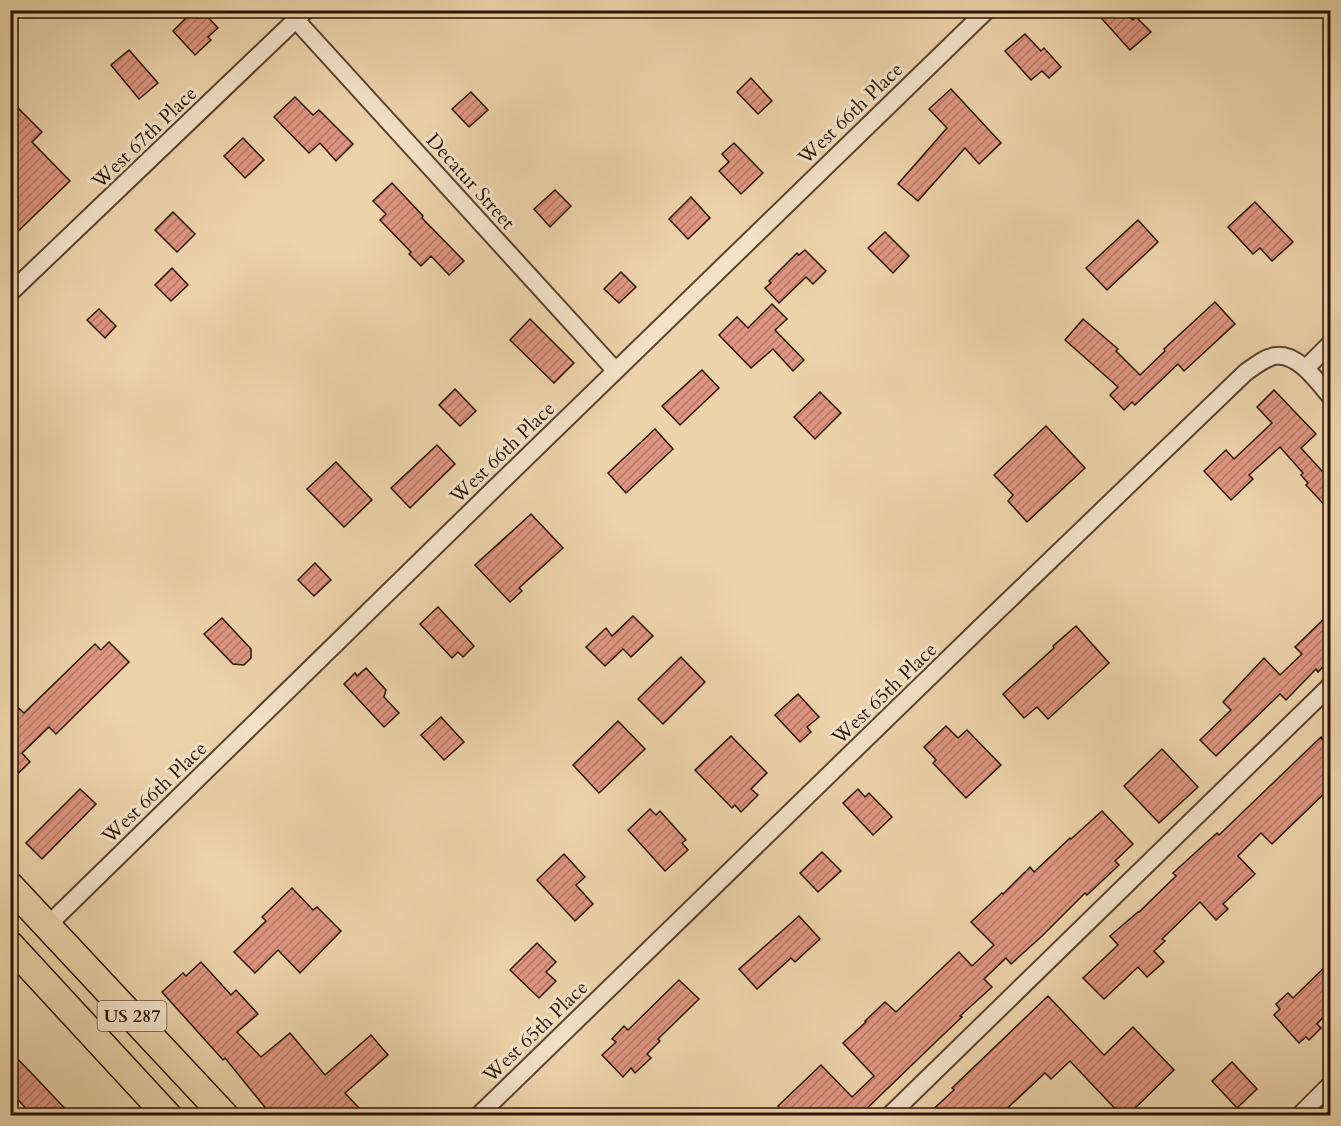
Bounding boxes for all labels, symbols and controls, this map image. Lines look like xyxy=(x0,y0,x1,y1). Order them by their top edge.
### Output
street label: West 66th Place xyxy=(791,56,909,171)
street label: West 67th Place xyxy=(85,80,203,195)
street label: Decatur Street xyxy=(420,127,522,236)
street label: West 66th Place xyxy=(443,395,561,510)
street label: West 65th Place xyxy=(825,636,943,751)
street label: West 66th Place xyxy=(95,735,213,850)
street label: West 65th Place xyxy=(476,974,594,1089)
road number: US 287 xyxy=(98,1001,166,1031)

